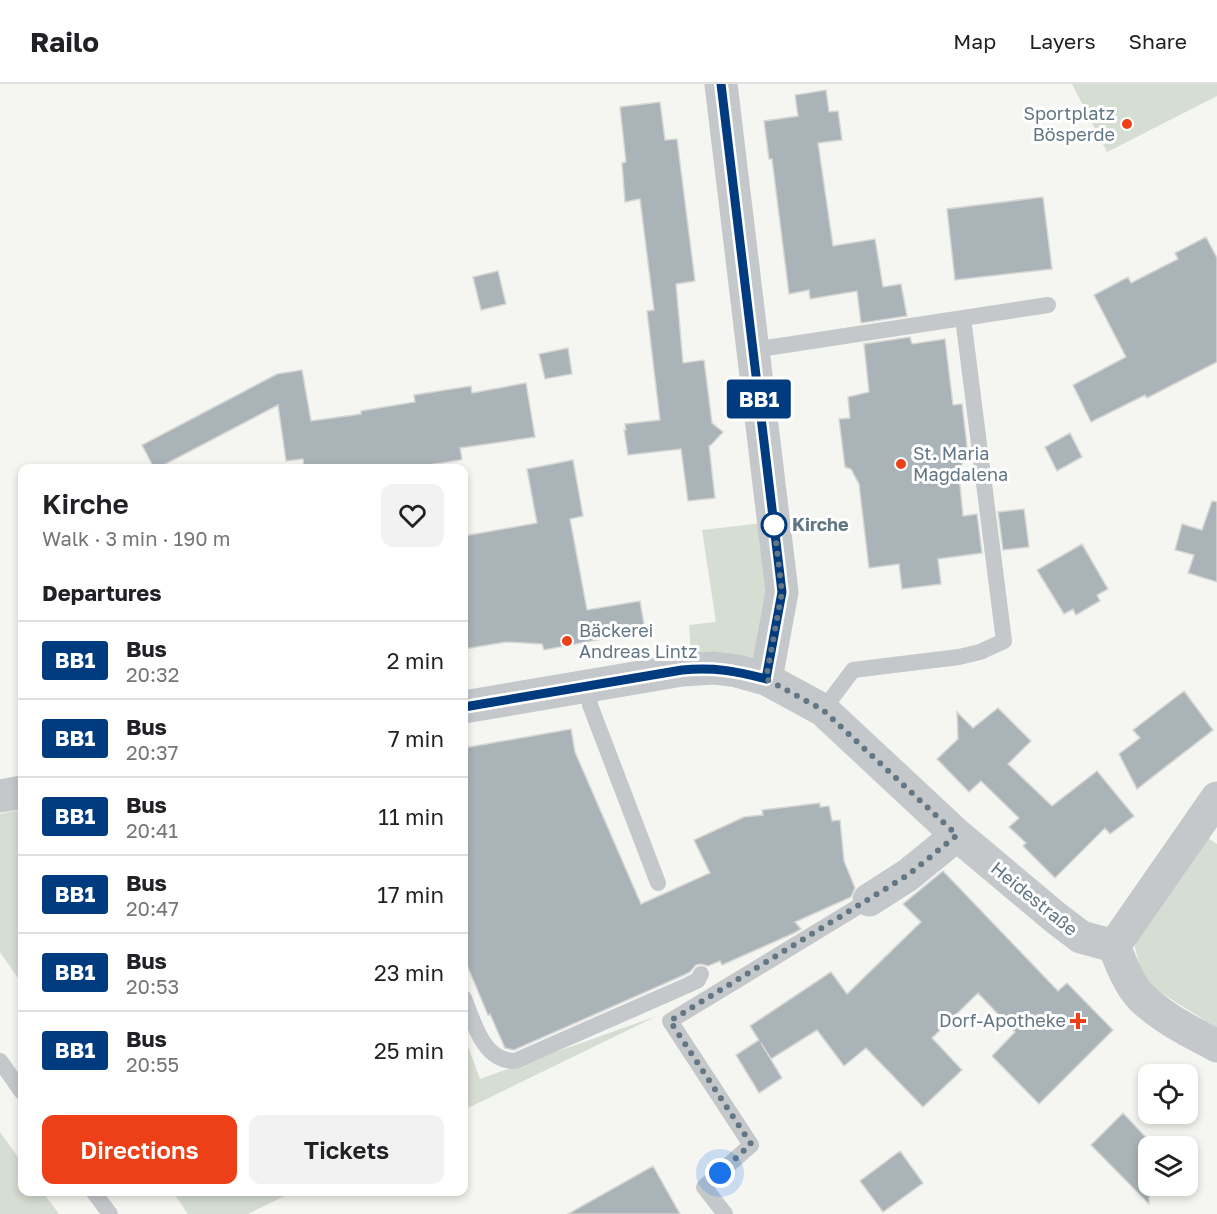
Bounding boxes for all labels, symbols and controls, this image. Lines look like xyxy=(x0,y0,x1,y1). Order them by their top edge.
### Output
text: Railo xyxy=(30,25,99,58)
text: Map xyxy=(953,28,996,54)
text: Layers xyxy=(1029,28,1096,54)
text: Share xyxy=(1129,28,1187,54)
place label: Sportplatz Bösperde xyxy=(1023,102,1115,145)
marker: Sportplatz Bösperde xyxy=(1120,117,1134,131)
line badge: BB1 xyxy=(724,380,794,418)
text: BB1 xyxy=(739,386,779,412)
place label: St. Maria Magdalena xyxy=(913,442,1008,485)
marker: St. Maria Magdalena xyxy=(894,457,908,471)
button: heart xyxy=(381,484,444,547)
text: Kirche xyxy=(42,487,129,520)
marker: Kirche xyxy=(761,512,787,538)
place label: Kirche xyxy=(792,513,849,535)
text: Walk · 3 min · 190 m xyxy=(42,526,230,550)
text: Departures xyxy=(42,579,161,606)
place label: Bäckerei Andreas Lintz xyxy=(579,619,697,662)
marker: Bäckerei Andreas Lintz xyxy=(560,634,574,648)
text: Bus xyxy=(126,635,167,662)
text: BB1 xyxy=(55,647,95,673)
text: 2 min xyxy=(387,647,444,674)
text: 20:32 xyxy=(126,662,179,686)
text: Bus xyxy=(126,713,167,740)
text: BB1 xyxy=(55,725,95,751)
text: 7 min xyxy=(388,725,444,752)
text: 20:37 xyxy=(126,740,178,764)
text: Bus xyxy=(126,791,167,818)
text: BB1 xyxy=(55,803,95,829)
text: 11 min xyxy=(378,803,444,830)
text: 20:41 xyxy=(126,818,178,842)
street label: Heidestraße xyxy=(987,857,1082,940)
text: Bus xyxy=(126,869,167,896)
text: BB1 xyxy=(55,881,95,907)
text: 17 min xyxy=(377,881,444,908)
text: 20:47 xyxy=(126,896,179,920)
text: Bus xyxy=(126,947,167,974)
text: BB1 xyxy=(55,959,95,985)
text: 23 min xyxy=(374,959,444,986)
text: 20:53 xyxy=(126,974,179,998)
place label: Dorf-Apotheke xyxy=(939,1009,1066,1031)
marker: Dorf-Apotheke xyxy=(1071,1014,1085,1028)
text: Bus xyxy=(126,1025,167,1052)
text: BB1 xyxy=(55,1037,95,1063)
text: 25 min xyxy=(374,1037,444,1064)
text: 20:55 xyxy=(126,1052,179,1076)
map controls xyxy=(1138,1064,1198,1196)
button: locate xyxy=(1138,1064,1198,1124)
button: Directions xyxy=(42,1115,237,1184)
button: Tickets xyxy=(249,1115,444,1184)
button: layers xyxy=(1138,1136,1198,1196)
your location xyxy=(705,1158,735,1188)

